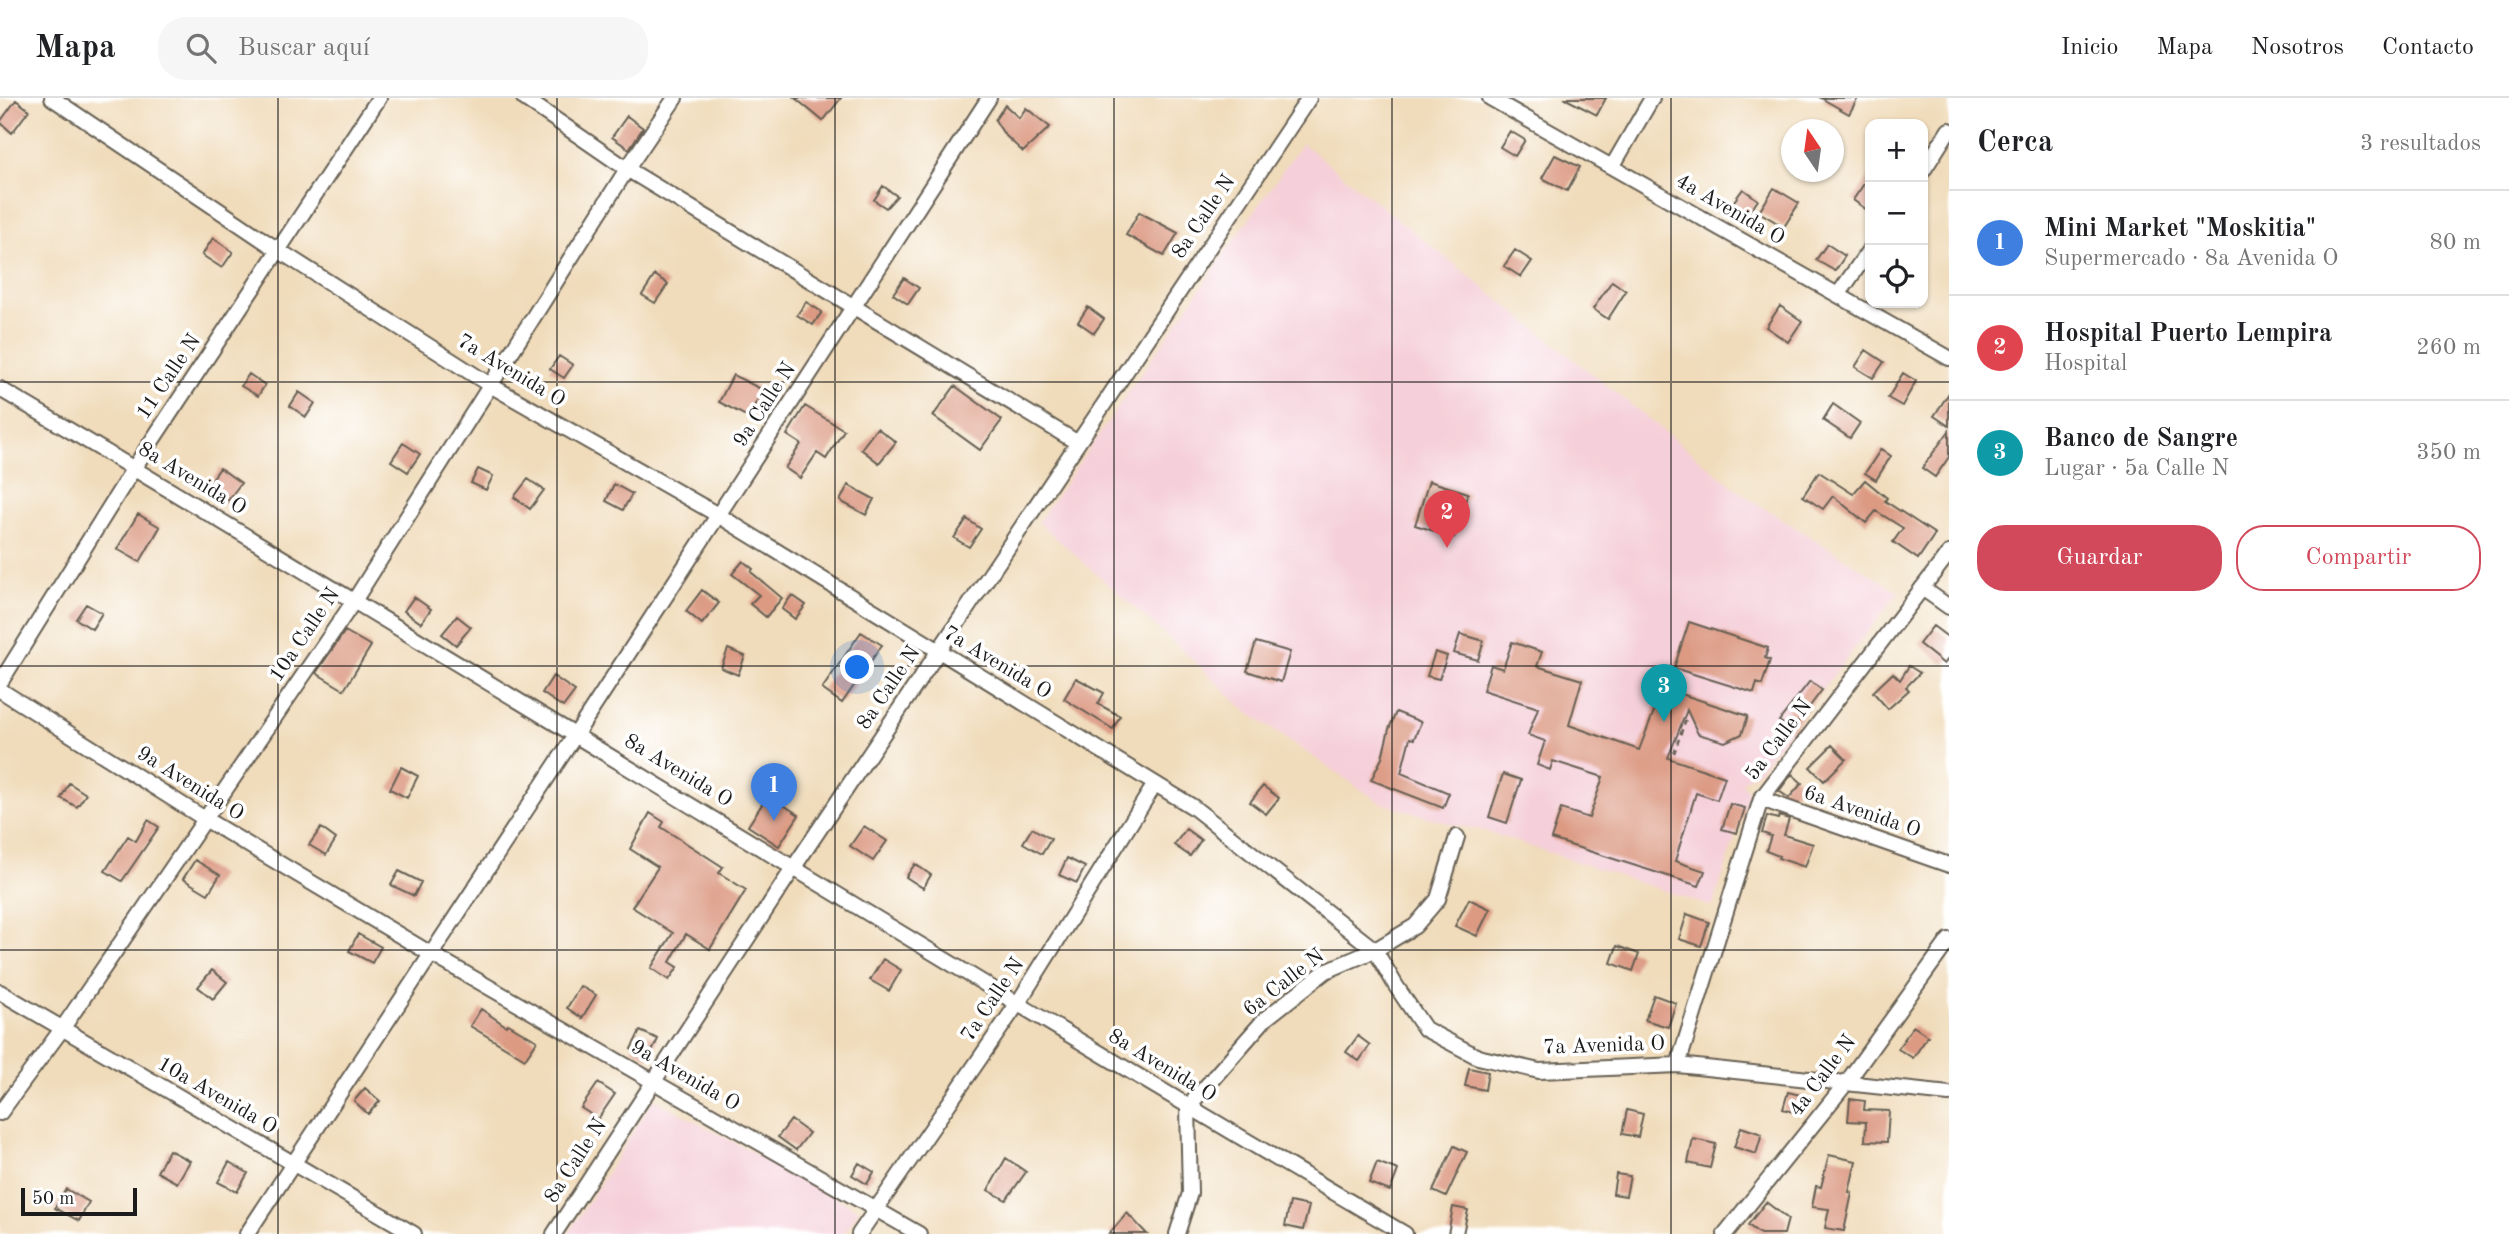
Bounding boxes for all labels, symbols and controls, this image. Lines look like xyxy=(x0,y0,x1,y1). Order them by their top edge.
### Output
search box xyxy=(158,17,648,80)
icon: search xyxy=(182,29,220,67)
text: Mapa xyxy=(35,32,116,65)
text: Buscar aquí xyxy=(238,35,370,61)
text: Inicio xyxy=(2061,36,2119,60)
text: Mapa xyxy=(2157,36,2213,60)
text: Nosotros xyxy=(2251,36,2344,60)
text: Contacto xyxy=(2382,36,2474,60)
north arrow xyxy=(1781,119,1844,182)
map controls xyxy=(1865,119,1928,308)
button: + xyxy=(1865,119,1928,182)
text: Cerca xyxy=(1977,128,2053,158)
text: 3 resultados xyxy=(2360,132,2481,155)
street label: 4a Avenida O xyxy=(1672,170,1788,250)
street label: 8a Calle N xyxy=(1168,171,1240,263)
button: − xyxy=(1865,182,1928,245)
text: Mini Market "Moskitia" xyxy=(2044,216,2316,242)
text: 1 xyxy=(1993,231,2007,254)
text: 80 m xyxy=(2430,231,2481,254)
button: locate xyxy=(1865,245,1928,308)
text: Supermercado · 8a Avenida O xyxy=(2044,247,2338,270)
text: Hospital Puerto Lempira xyxy=(2044,321,2332,347)
street label: 11 Calle N xyxy=(133,331,205,423)
street label: 7a Avenida O xyxy=(453,331,569,411)
text: 2 xyxy=(1993,336,2007,359)
text: 260 m xyxy=(2416,336,2481,359)
text: Hospital xyxy=(2044,352,2127,375)
street label: 9a Calle N xyxy=(730,359,800,451)
text: Banco de Sangre xyxy=(2044,426,2238,452)
street label: 8a Avenida O xyxy=(134,439,250,519)
text: 3 xyxy=(1993,441,2007,464)
text: 350 m xyxy=(2416,441,2481,464)
text: Lugar · 5a Calle N xyxy=(2044,457,2229,480)
pin: 2 xyxy=(1424,490,1470,548)
button: Guardar xyxy=(1977,525,2222,591)
button: Compartir xyxy=(2236,525,2481,591)
street label: 10a Calle N xyxy=(266,584,344,686)
street label: 7a Avenida O xyxy=(939,623,1055,703)
street label: 8a Calle N xyxy=(853,642,925,734)
your location xyxy=(840,650,874,684)
pin: 3 xyxy=(1641,664,1687,722)
street label: 5a Calle N xyxy=(1742,695,1816,785)
street label: 8a Avenida O xyxy=(620,731,736,811)
street label: 9a Avenida O xyxy=(133,743,247,825)
pin: 1 xyxy=(751,763,797,821)
street label: 6a Avenida O xyxy=(1801,782,1923,842)
street label: 6a Calle N xyxy=(1240,945,1328,1021)
street label: 7a Calle N xyxy=(957,954,1029,1046)
street label: 8a Avenida O xyxy=(1104,1026,1220,1106)
street label: 4a Calle N xyxy=(1786,1031,1860,1121)
street label: 7a Avenida O xyxy=(1543,1033,1665,1059)
street label: 9a Avenida O xyxy=(627,1036,743,1116)
street label: 10a Avenida O xyxy=(154,1053,280,1139)
street label: 8a Calle N xyxy=(541,1115,611,1207)
scale bar xyxy=(21,1185,136,1217)
text: 50 m xyxy=(32,1190,74,1209)

